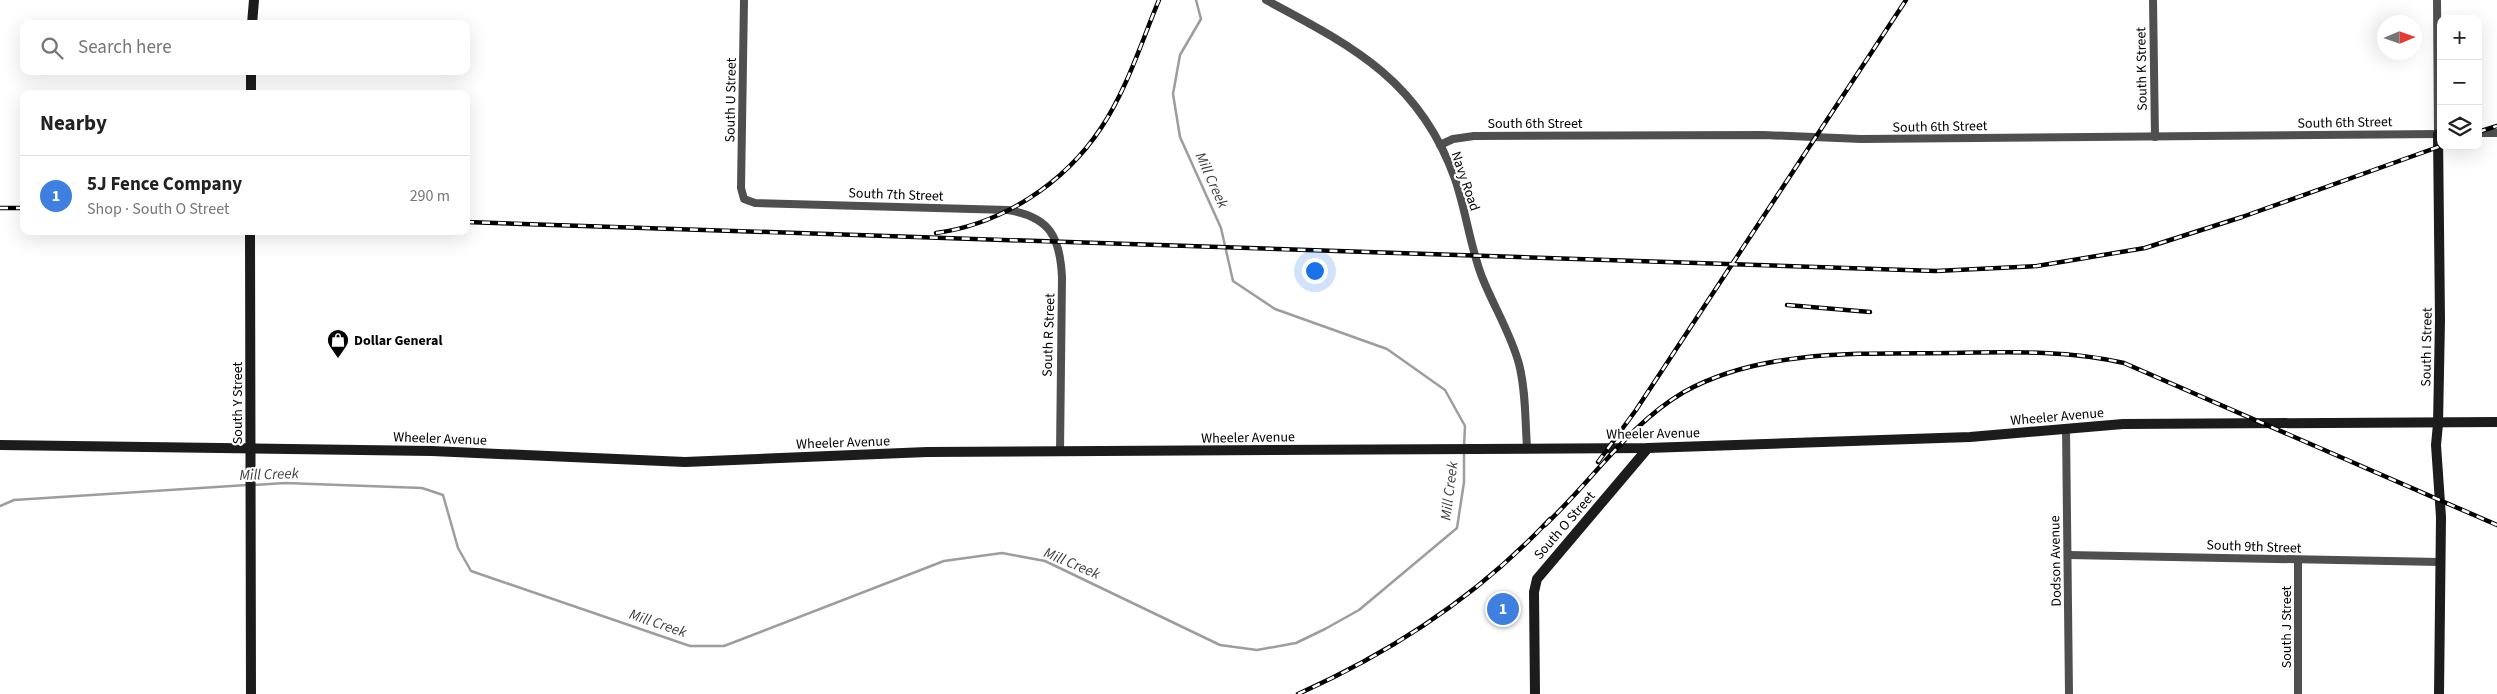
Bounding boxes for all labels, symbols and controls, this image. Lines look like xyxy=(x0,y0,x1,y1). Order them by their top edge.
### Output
north arrow xyxy=(2377,15,2422,60)
map controls xyxy=(2437,15,2482,150)
button: + xyxy=(2437,15,2482,60)
search box xyxy=(20,20,470,75)
street label: South K Street xyxy=(2131,27,2153,111)
icon: search xyxy=(38,34,66,62)
text: Search here xyxy=(78,34,172,61)
street label: South U Street xyxy=(720,57,742,143)
button: − xyxy=(2437,60,2482,105)
button: layers xyxy=(2437,105,2482,150)
text: Nearby xyxy=(40,108,107,138)
street label: South 6th Street xyxy=(2297,112,2393,134)
street label: South 6th Street xyxy=(1487,114,1583,134)
street label: South 6th Street xyxy=(1892,116,1988,138)
water label: Mill Creek xyxy=(1190,149,1234,212)
street label: Navy Road xyxy=(1445,149,1485,214)
text: 5J Fence Company xyxy=(87,171,242,198)
street label: South 7th Street xyxy=(848,183,944,207)
text: 1 xyxy=(52,185,60,207)
text: 290 m xyxy=(410,185,450,207)
text: Shop · South O Street xyxy=(87,198,229,220)
your location xyxy=(1302,258,1328,284)
street label: South R Street xyxy=(1038,293,1060,377)
street label: South I Street xyxy=(2416,307,2438,387)
shop icon: Dollar General xyxy=(326,328,350,359)
place label: Dollar General xyxy=(354,331,442,351)
street label: South Y Street xyxy=(228,362,248,444)
street label: Wheeler Avenue xyxy=(2009,403,2105,431)
street label: Wheeler Avenue xyxy=(1606,423,1700,445)
street label: Wheeler Avenue xyxy=(393,427,487,451)
street label: Wheeler Avenue xyxy=(1201,427,1295,449)
street label: Wheeler Avenue xyxy=(796,431,890,455)
water label: Mill Creek xyxy=(1435,459,1464,522)
water label: Mill Creek xyxy=(239,463,300,486)
street label: South O Street xyxy=(1529,487,1600,564)
street label: Dodson Avenue xyxy=(2045,515,2067,607)
street label: South 9th Street xyxy=(2206,535,2302,559)
water label: Mill Creek xyxy=(1040,542,1104,585)
street label: South J Street xyxy=(2277,586,2297,668)
pin: 1 xyxy=(1487,590,1519,628)
water label: Mill Creek xyxy=(626,604,690,643)

